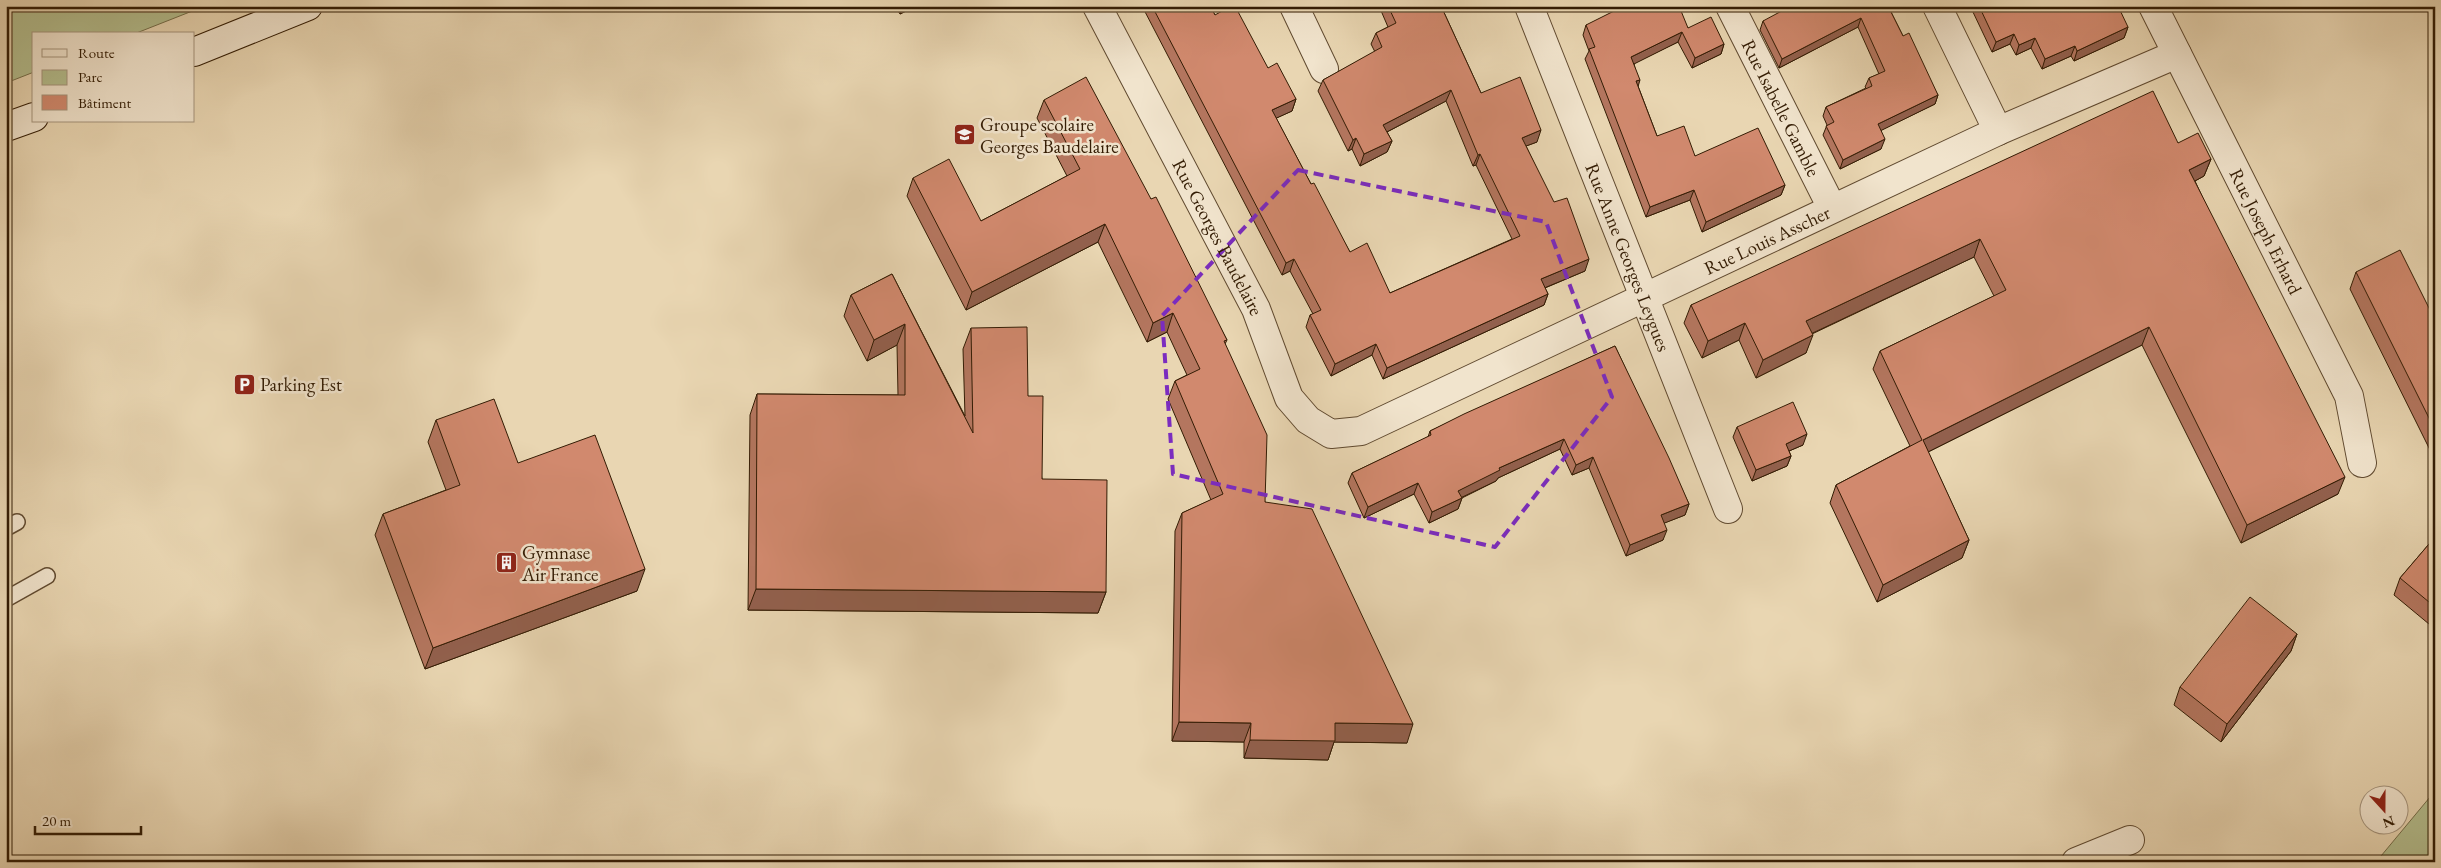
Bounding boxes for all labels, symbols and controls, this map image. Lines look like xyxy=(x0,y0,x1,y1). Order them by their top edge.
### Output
legend xyxy=(32,32,195,122)
street label: Rue Isabelle Gamble xyxy=(1736,35,1826,180)
text: Route xyxy=(78,43,115,62)
text: Parc xyxy=(78,67,103,86)
text: Bâtiment xyxy=(78,93,132,112)
place label: Groupe scolaire Georges Baudelaire xyxy=(980,112,1119,159)
school or university icon: Groupe scolaire Georges Baudelaire xyxy=(952,123,976,147)
street label: Rue Georges Baudelaire xyxy=(1167,154,1270,319)
street label: Rue Anne Georges Leygues xyxy=(1580,159,1677,355)
street label: Rue Joseph Erhard xyxy=(2224,164,2308,299)
street label: Rue Louis Asscher xyxy=(1700,199,1835,280)
parking icon: Parking Est xyxy=(232,372,256,396)
place label: Parking Est xyxy=(260,372,342,397)
place label: Gymnase Air France xyxy=(521,540,598,587)
building icon: Gymnase Air France xyxy=(494,551,518,575)
north arrow xyxy=(2358,786,2408,836)
scale bar xyxy=(35,803,141,835)
text: 20 m xyxy=(42,811,71,830)
text: N xyxy=(2380,812,2397,833)

